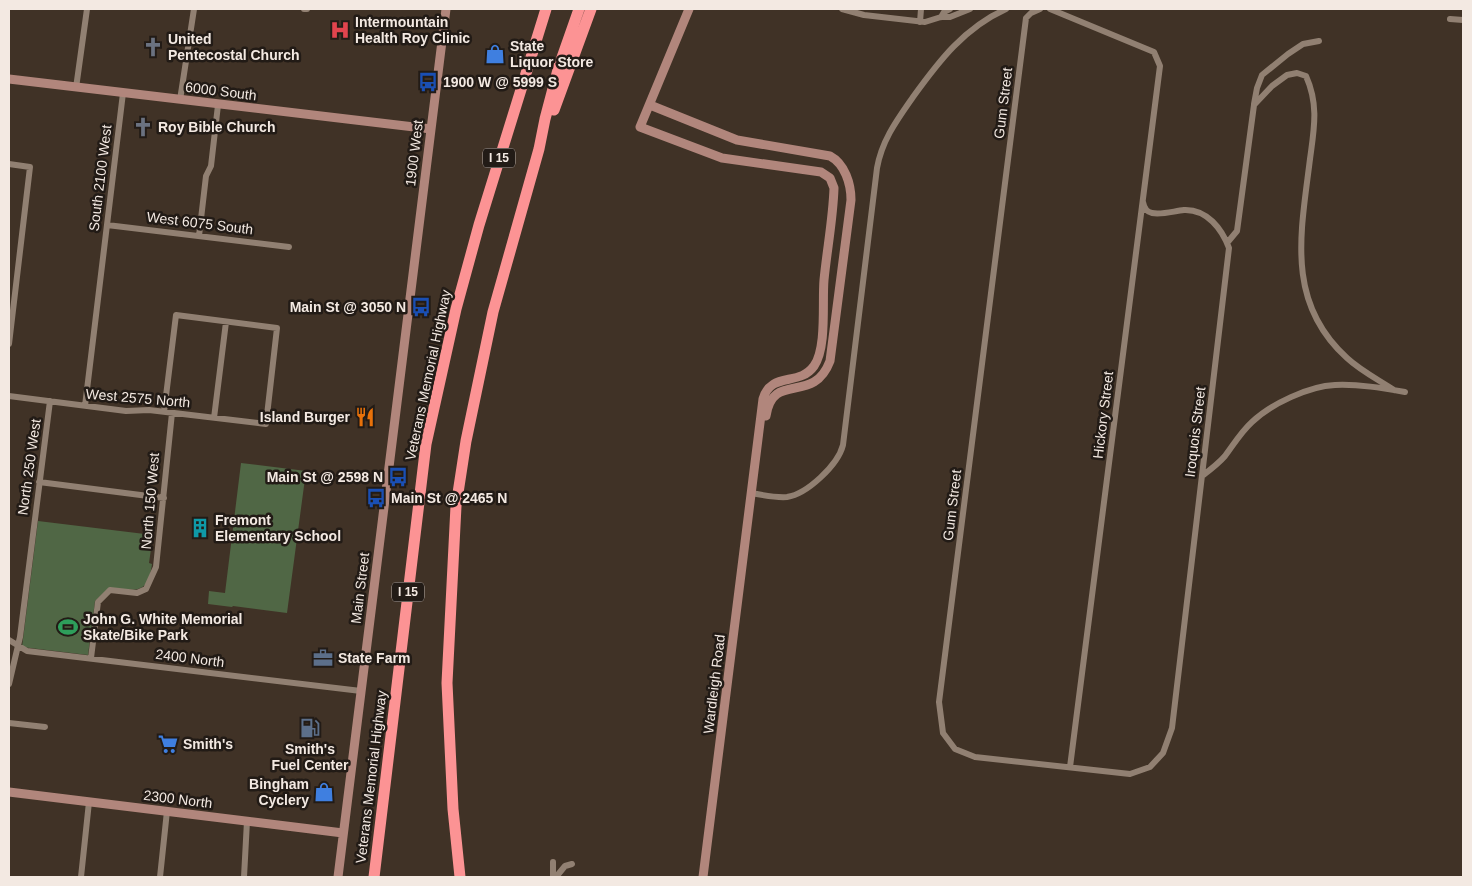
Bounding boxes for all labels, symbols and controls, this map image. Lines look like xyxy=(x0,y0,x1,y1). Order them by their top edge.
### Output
place label: Intermountain Health Roy Clinic xyxy=(355,14,470,46)
hospital icon: Intermountain Health Roy Clinic xyxy=(329,19,351,41)
place label: United Pentecostal Church xyxy=(168,31,299,63)
church icon: United Pentecostal Church xyxy=(142,36,164,58)
place label: State Liquor Store xyxy=(510,38,593,70)
shop icon: State Liquor Store xyxy=(484,43,506,65)
street label: Gum Street xyxy=(991,66,1015,140)
bus stop icon: 1900 W @ 5999 S xyxy=(417,71,439,93)
place label: 1900 W @ 5999 S xyxy=(443,74,557,90)
street label: 6000 South xyxy=(184,79,258,103)
church icon: Roy Bible Church xyxy=(132,116,154,138)
place label: Roy Bible Church xyxy=(158,119,275,135)
street label: 1900 West xyxy=(402,119,426,187)
street label: South 2100 West xyxy=(86,124,114,232)
road number: I 15 xyxy=(483,148,515,168)
street label: West 6075 South xyxy=(146,209,254,237)
street label: Veterans Memorial Highway xyxy=(402,288,454,462)
bus stop icon: Main St @ 3050 N xyxy=(410,296,432,318)
place label: Main St @ 3050 N xyxy=(290,299,406,315)
street label: Hickory Street xyxy=(1090,370,1116,460)
street label: West 2575 North xyxy=(85,385,191,411)
street label: Iroquois Street xyxy=(1182,386,1209,478)
restaurant icon: Island Burger xyxy=(354,406,376,428)
place label: Island Burger xyxy=(260,409,351,425)
street label: North 250 West xyxy=(14,418,44,516)
street label: North 150 West xyxy=(138,452,162,550)
bus stop icon: Main St @ 2598 N xyxy=(387,466,409,488)
street label: Gum Street xyxy=(940,468,964,542)
place label: Main St @ 2598 N xyxy=(267,469,383,485)
bus stop icon: Main St @ 2465 N xyxy=(365,487,387,509)
place label: Main St @ 2465 N xyxy=(391,490,507,506)
place label: Fremont Elementary School xyxy=(215,512,341,544)
building icon: Fremont Elementary School xyxy=(189,517,211,539)
street label: Main Street xyxy=(348,551,372,625)
road number: I 15 xyxy=(392,582,424,602)
place label: John G. White Memorial Skate/Bike Park xyxy=(83,611,242,643)
sports icon: John G. White Memorial Skate/Bike Park xyxy=(57,616,79,638)
street label: Wardleigh Road xyxy=(700,633,728,735)
street label: 2400 North xyxy=(155,646,225,670)
office icon: State Farm xyxy=(312,647,334,669)
place label: State Farm xyxy=(338,650,410,666)
street label: Veterans Memorial Highway xyxy=(352,690,390,864)
fuel station icon: Smith's Fuel Center xyxy=(299,717,321,739)
supermarket icon: Smith's xyxy=(157,733,179,755)
place label: Smith's xyxy=(183,736,233,752)
place label: Smith's Fuel Center xyxy=(271,741,349,773)
place label: Bingham Cyclery xyxy=(249,776,309,808)
shop icon: Bingham Cyclery xyxy=(313,781,335,803)
street label: 2300 North xyxy=(143,787,213,811)

